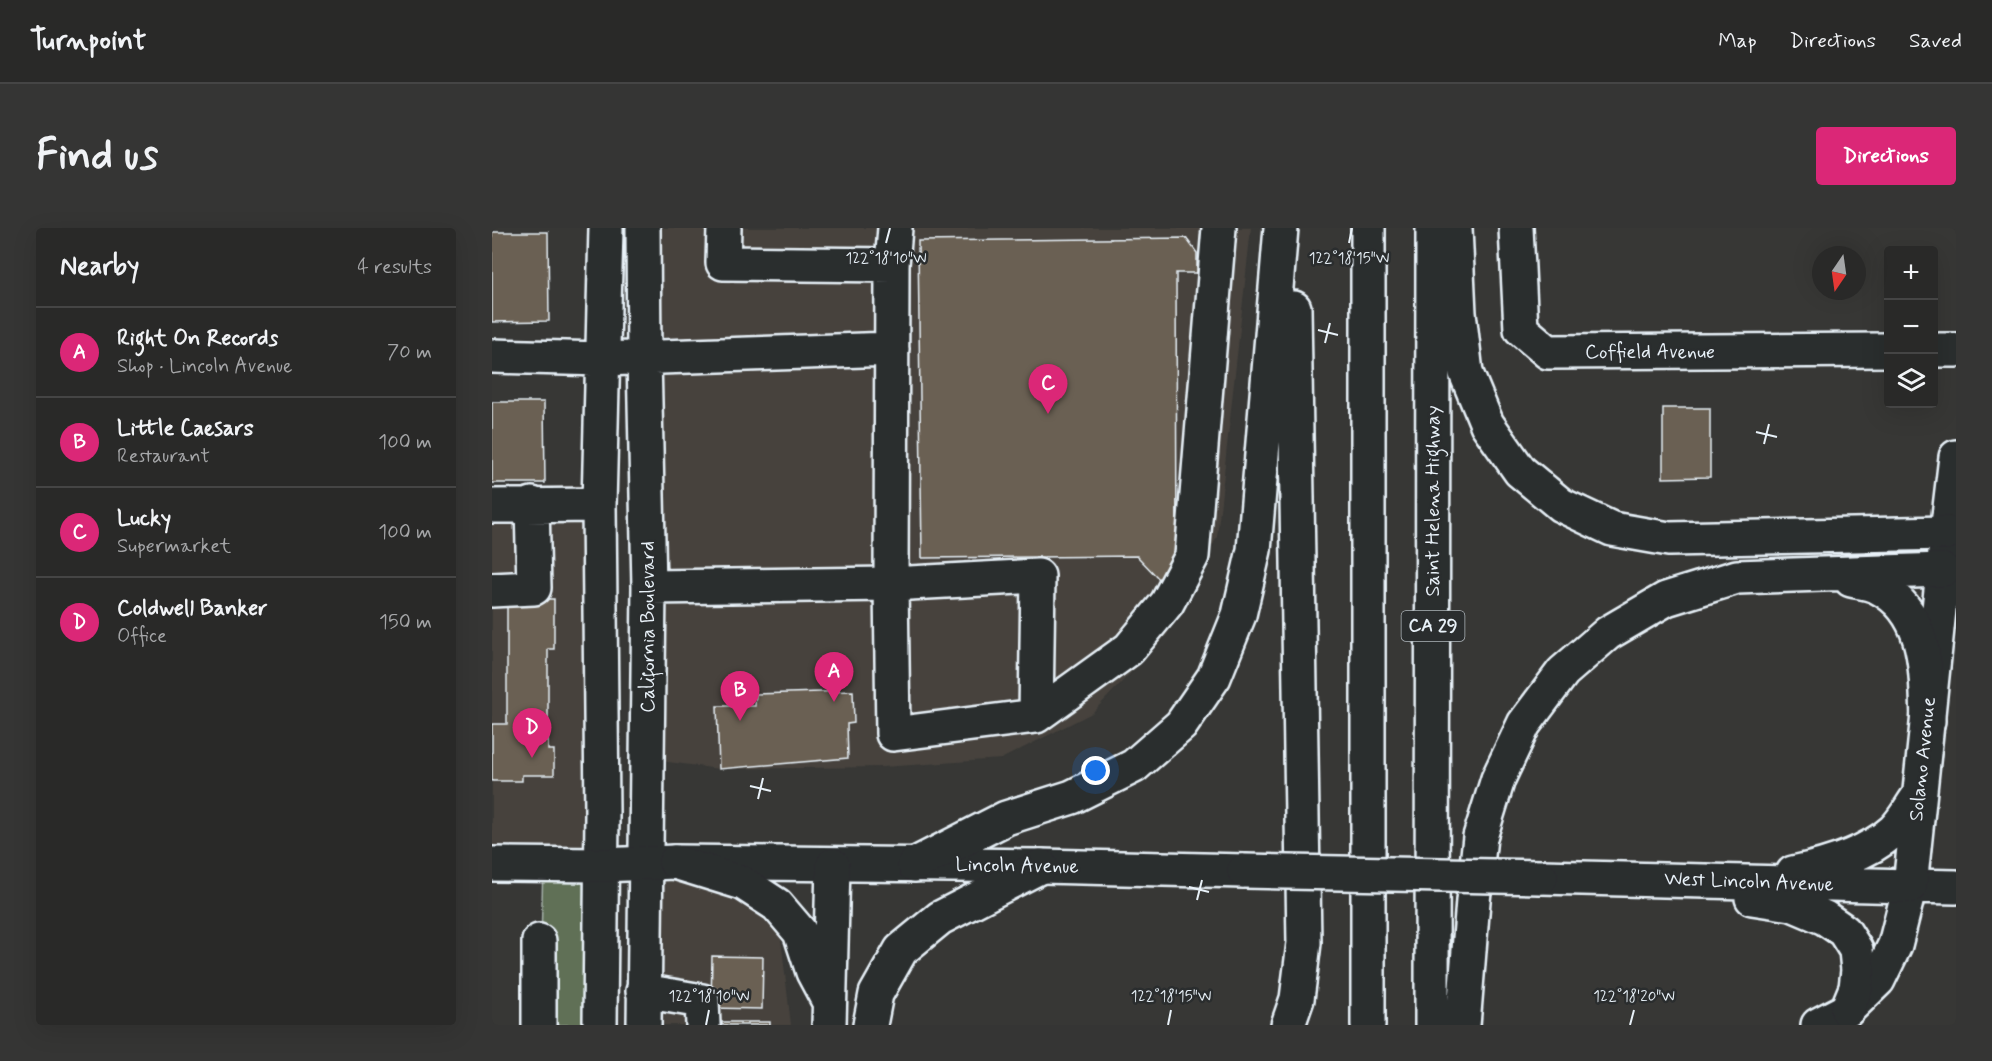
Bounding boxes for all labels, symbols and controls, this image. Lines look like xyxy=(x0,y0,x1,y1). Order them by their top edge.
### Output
text: Turnpoint xyxy=(30,23,146,60)
text: Map xyxy=(1718,27,1757,55)
text: Directions xyxy=(1790,27,1876,55)
text: Saved xyxy=(1909,27,1962,55)
button: Directions xyxy=(1816,127,1956,185)
text: Find us xyxy=(36,129,158,184)
north arrow xyxy=(1812,246,1866,300)
map controls xyxy=(1884,246,1938,408)
button: + xyxy=(1884,246,1938,300)
text: 122°18'10"W xyxy=(845,249,927,269)
text: 122°18'15"W xyxy=(1309,249,1389,269)
text: Nearby xyxy=(60,250,139,284)
text: 4 results xyxy=(357,254,432,281)
button: − xyxy=(1884,300,1938,354)
text: Right On Records xyxy=(117,325,278,353)
text: A xyxy=(73,339,86,366)
text: 70 m xyxy=(387,339,432,366)
street label: Coffield Avenue xyxy=(1585,339,1715,366)
text: Shop · Lincoln Avenue xyxy=(117,353,293,380)
button: layers xyxy=(1884,354,1938,408)
pin: C xyxy=(1028,364,1068,414)
street label: Saint Helena Highway xyxy=(1420,405,1449,597)
text: Little Caesars xyxy=(117,415,254,443)
text: B xyxy=(73,429,86,456)
text: 100 m xyxy=(378,429,432,456)
text: Restaurant xyxy=(117,443,210,470)
text: Lucky xyxy=(117,505,171,533)
text: C xyxy=(72,519,87,546)
text: 100 m xyxy=(378,519,432,546)
text: Supermarket xyxy=(117,533,231,560)
street label: California Boulevard xyxy=(635,541,664,713)
text: Coldwell Banker xyxy=(117,595,267,623)
text: D xyxy=(73,609,86,636)
text: 150 m xyxy=(379,609,432,636)
road number: CA 29 xyxy=(1402,611,1464,641)
text: Office xyxy=(117,623,167,650)
pin: A xyxy=(814,652,854,702)
pin: B xyxy=(720,672,760,721)
street label: Solano Avenue xyxy=(1903,695,1943,823)
pin: D xyxy=(512,708,552,758)
your location xyxy=(1081,756,1110,785)
street label: Lincoln Avenue xyxy=(955,851,1079,881)
street label: West Lincoln Avenue xyxy=(1664,866,1834,898)
text: 122°18'10"W xyxy=(668,987,750,1007)
text: 122°18'15"W xyxy=(1131,987,1211,1007)
text: 122°18'20"W xyxy=(1593,987,1675,1007)

